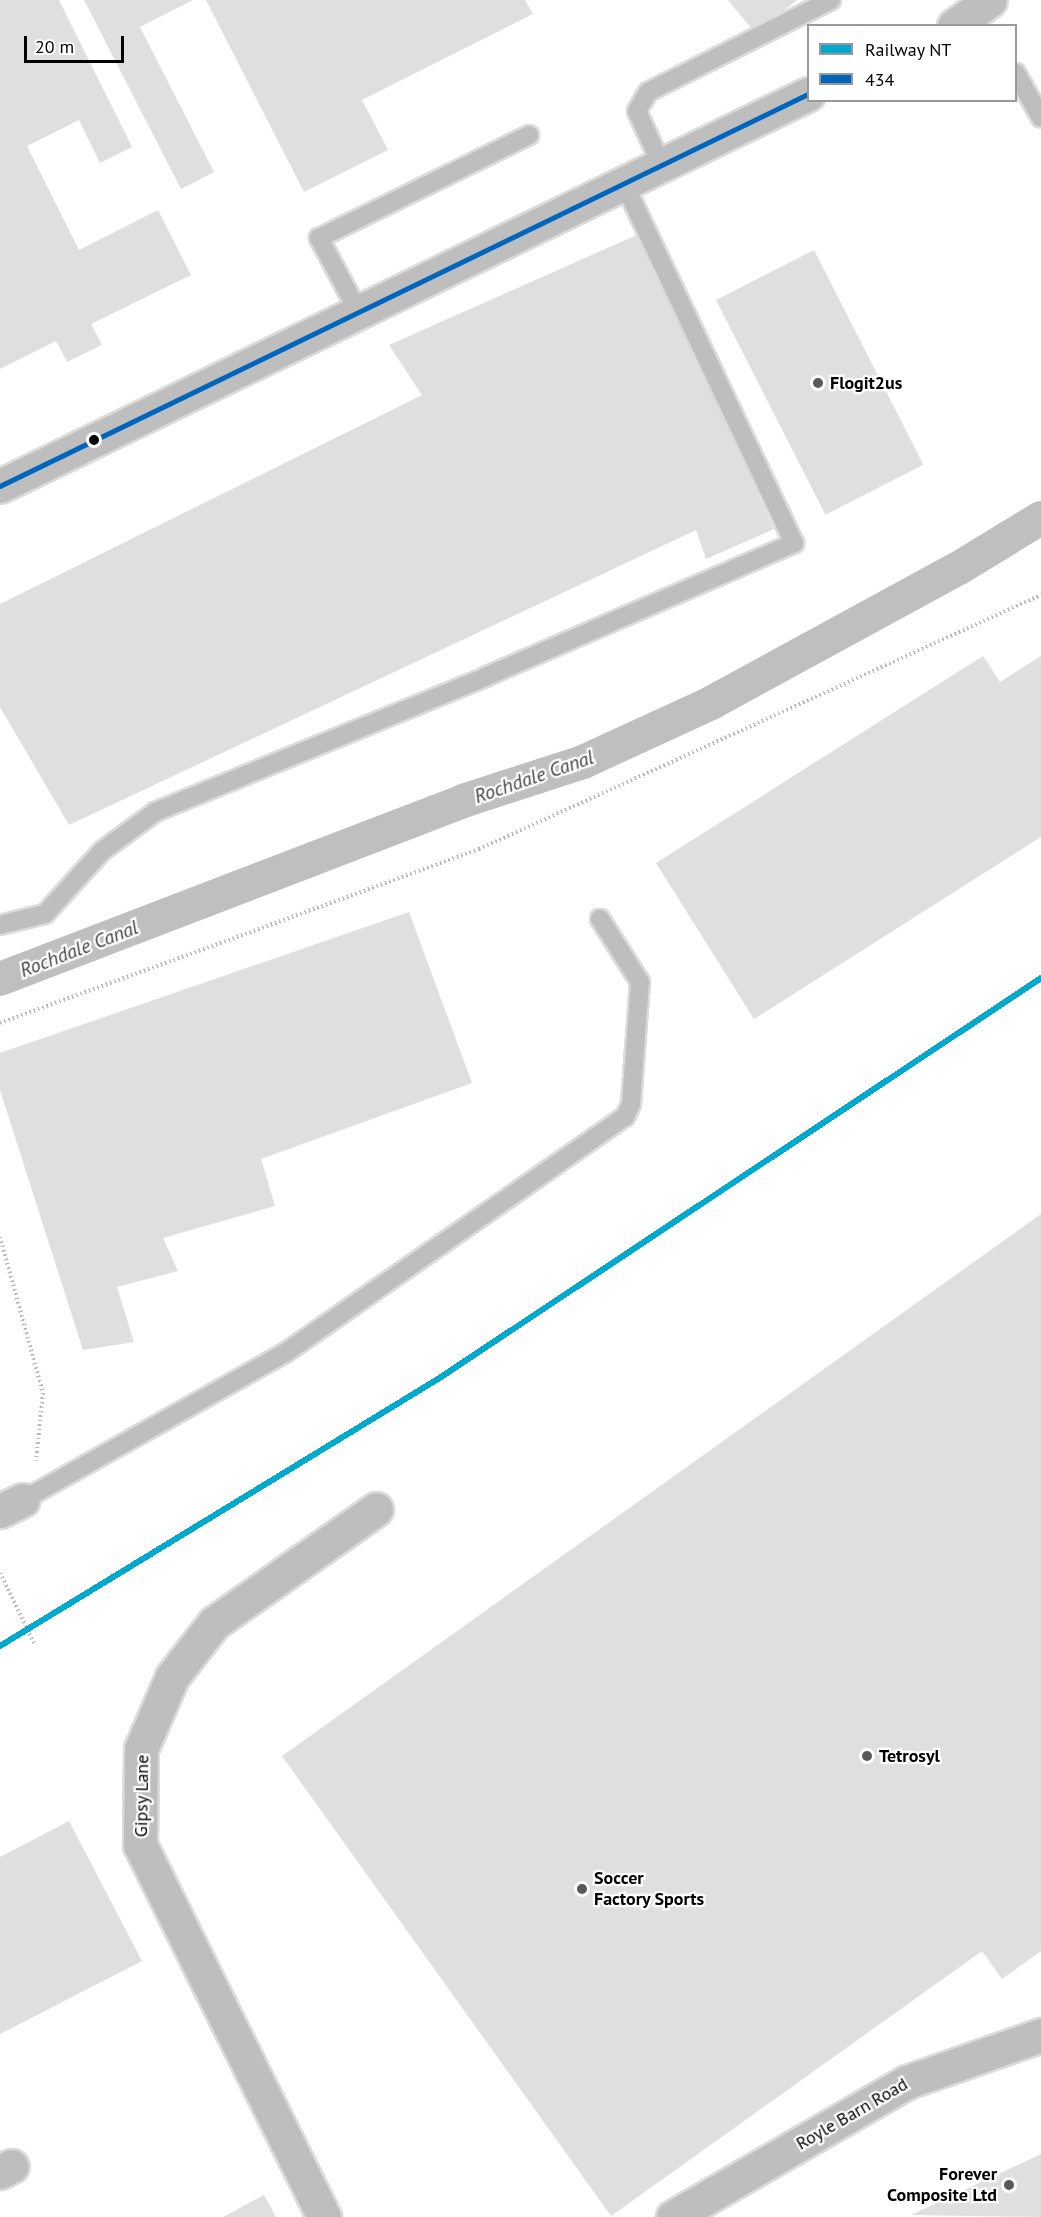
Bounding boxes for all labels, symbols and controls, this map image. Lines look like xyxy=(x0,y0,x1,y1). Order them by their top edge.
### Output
scale bar xyxy=(27,24,128,62)
legend xyxy=(807,24,1017,102)
text: 20 m xyxy=(35,35,74,58)
text: Railway NT xyxy=(865,38,951,61)
text: 434 xyxy=(865,68,894,91)
place label: Flogit2us xyxy=(830,372,902,394)
marker: Flogit2us xyxy=(811,376,825,390)
unlabelled marker xyxy=(88,434,100,446)
water label: Rochdale Canal xyxy=(471,745,597,809)
water label: Rochdale Canal xyxy=(16,915,142,983)
place label: Tetrosyl xyxy=(879,1745,940,1767)
marker: Tetrosyl xyxy=(860,1749,874,1763)
street label: Gipsy Lane xyxy=(130,1754,154,1838)
place label: Soccer Factory Sports xyxy=(594,1868,705,1910)
marker: Soccer Factory Sports xyxy=(575,1882,589,1896)
street label: Royle Barn Road xyxy=(792,2073,912,2155)
place label: Forever Composite Ltd xyxy=(887,2164,997,2206)
marker: Forever Composite Ltd xyxy=(1002,2178,1016,2192)

